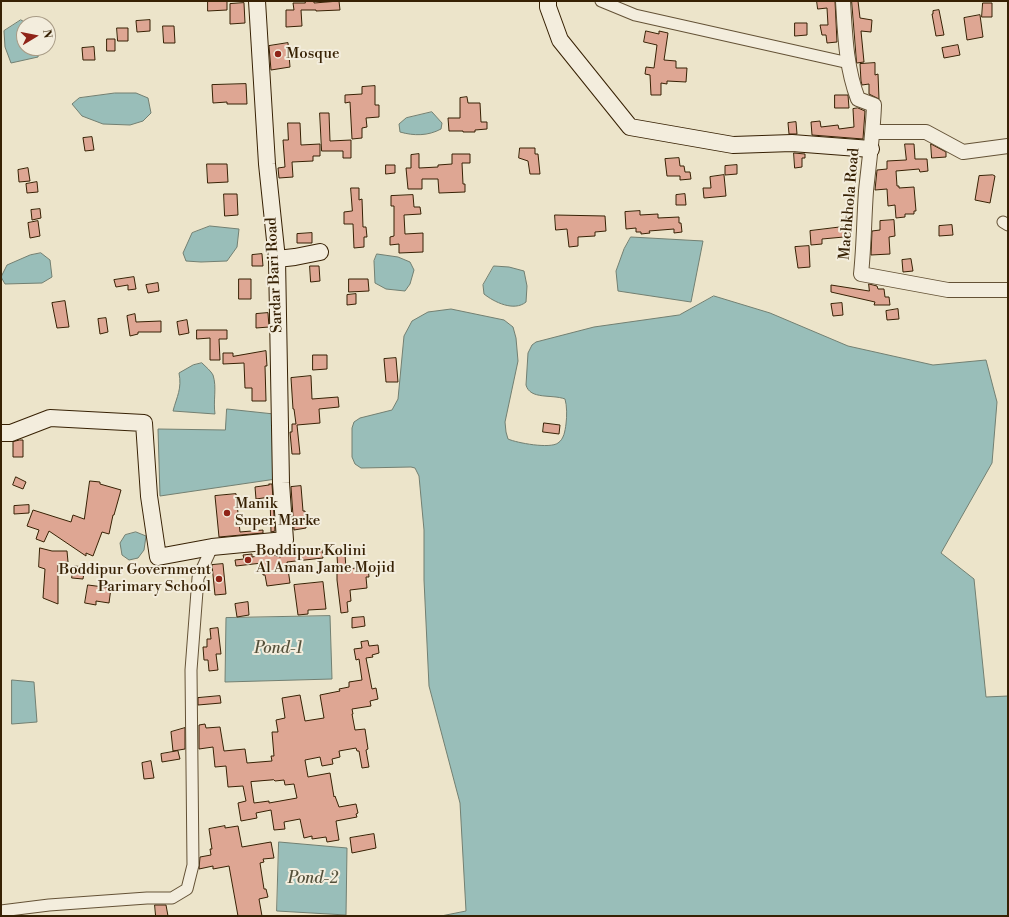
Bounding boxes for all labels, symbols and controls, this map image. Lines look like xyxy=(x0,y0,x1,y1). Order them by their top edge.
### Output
north arrow xyxy=(16,16,56,56)
text: N xyxy=(39,29,54,40)
place label: Mosque xyxy=(286,45,340,63)
marker: Mosque xyxy=(273,49,283,59)
street label: Machkhola Road xyxy=(836,147,864,261)
street label: Sardar Bari Road xyxy=(263,217,287,333)
place label: Manik Super Marke xyxy=(235,495,320,530)
marker: Manik Super Marke xyxy=(222,508,232,518)
place label: Boddipur Kolini Al Aman Jame Mojid xyxy=(256,542,395,577)
marker: Boddipur Kolini Al Aman Jame Mojid xyxy=(243,555,253,565)
place label: Boddipur Government Parimary School xyxy=(59,561,211,596)
marker: Boddipur Government Parimary School xyxy=(214,574,224,584)
water label: Pond-1 xyxy=(254,639,302,659)
water label: Pond-2 xyxy=(288,869,338,889)

